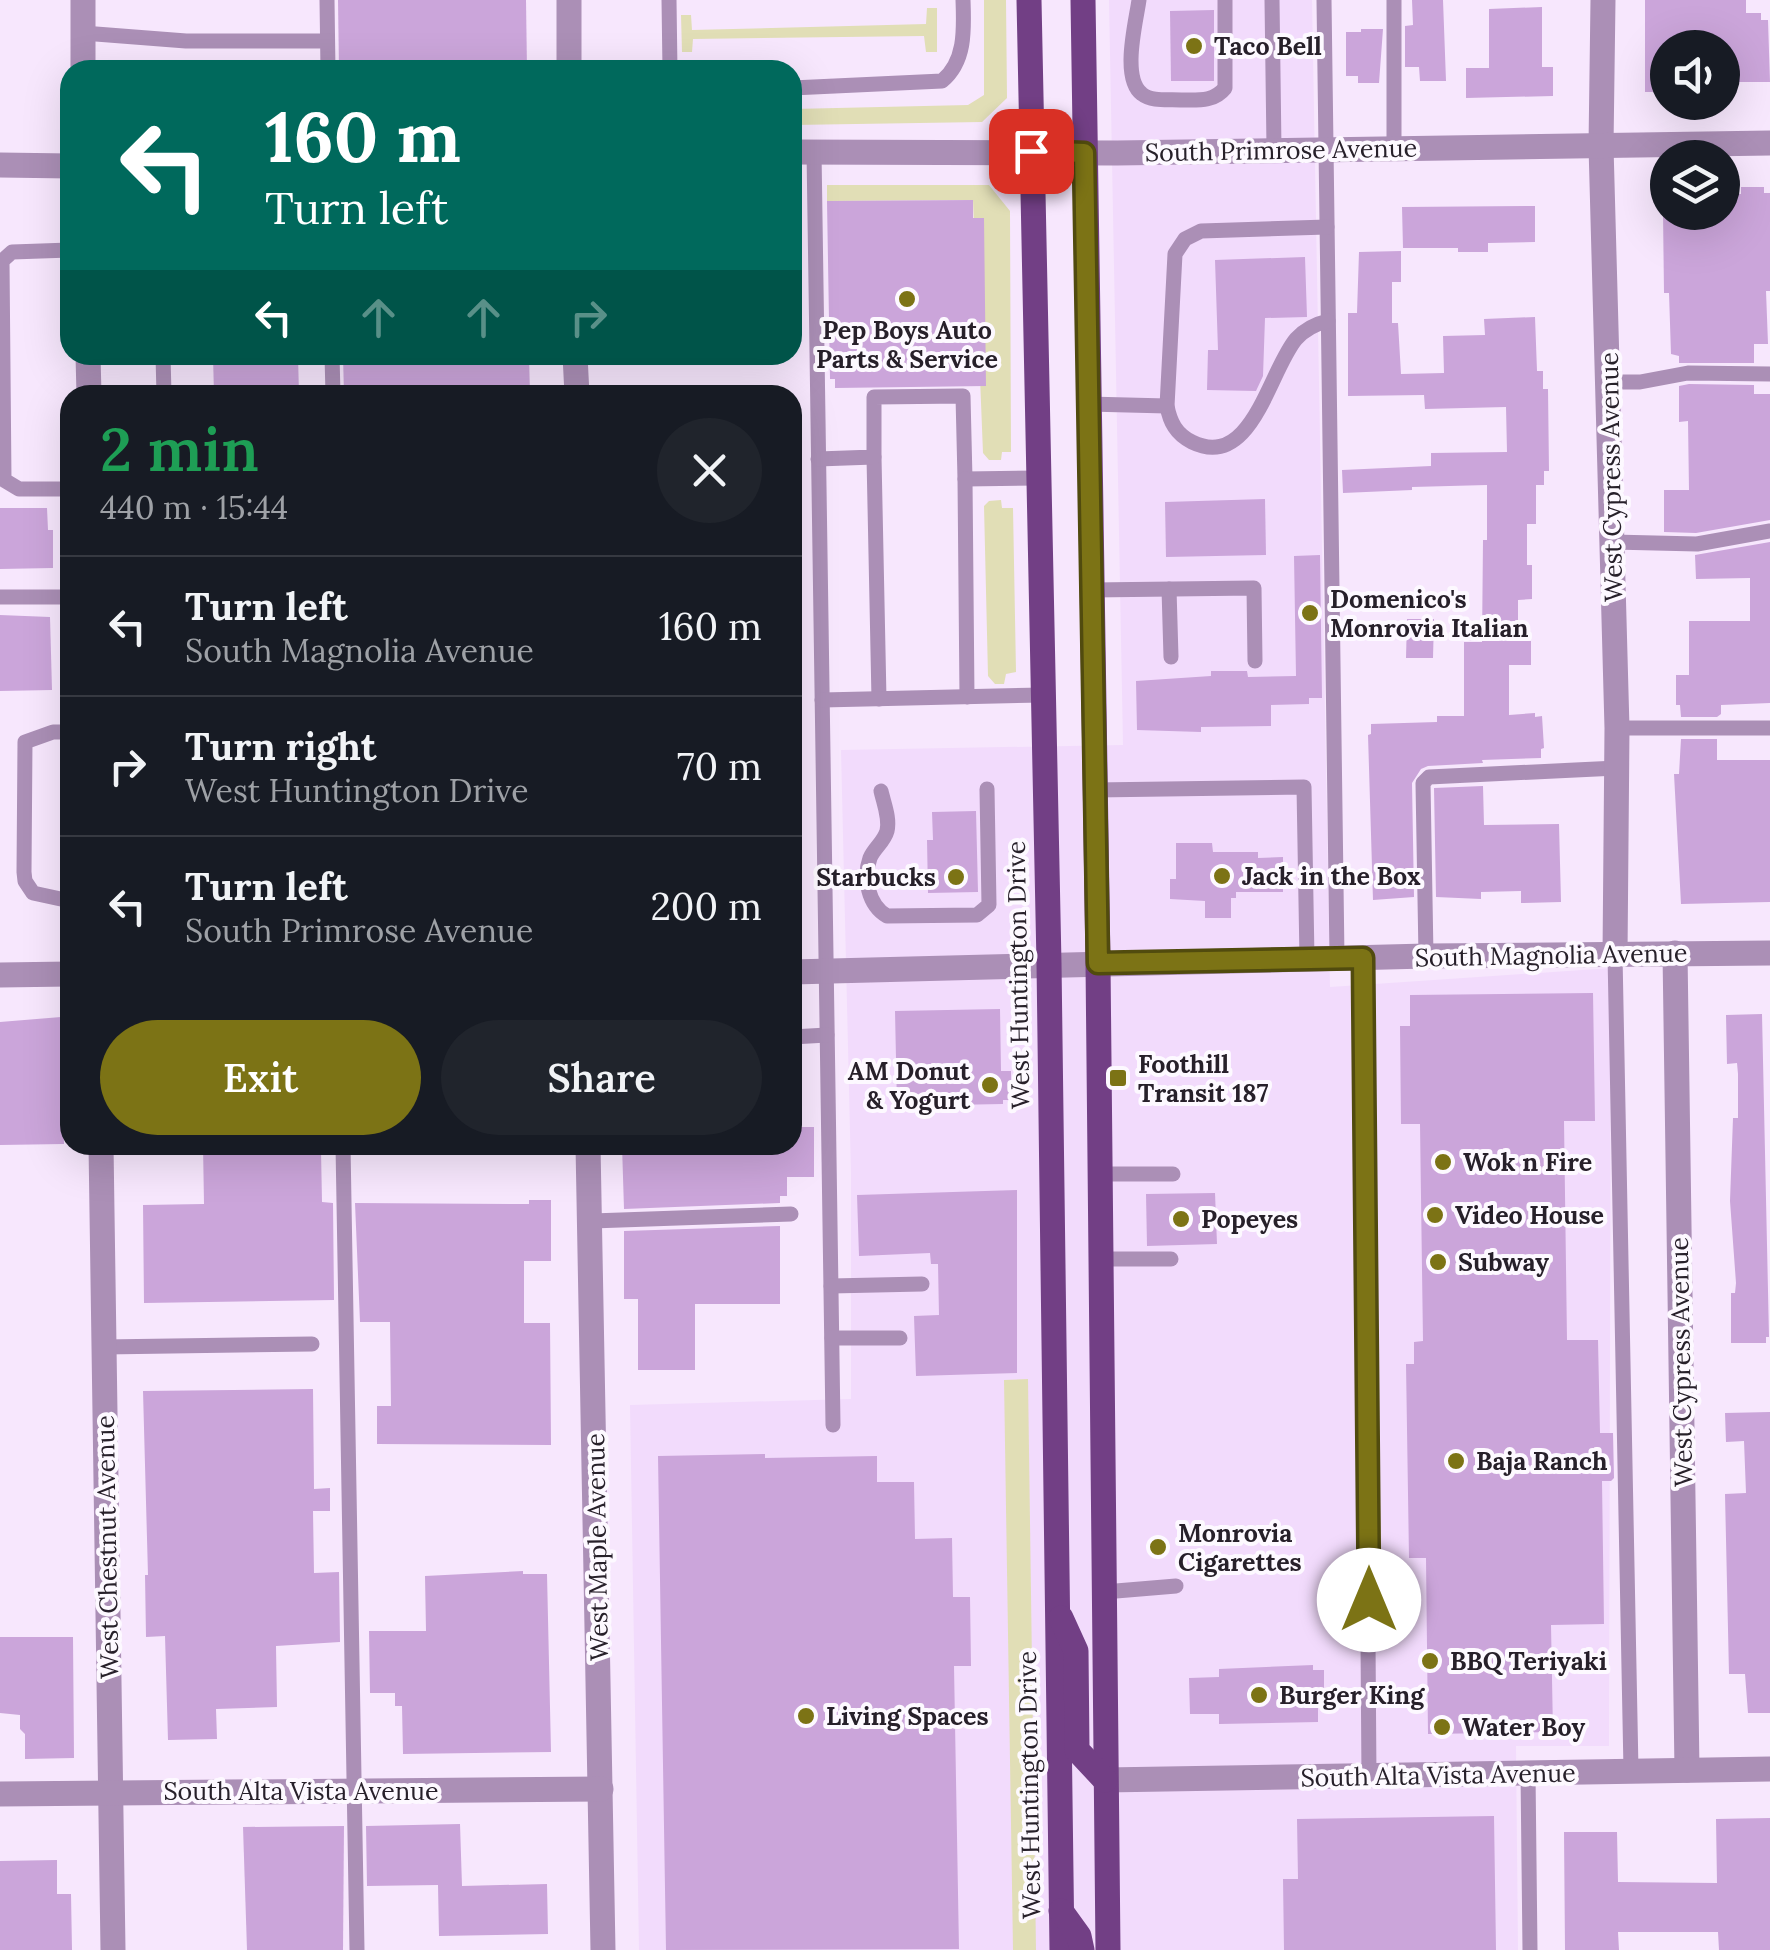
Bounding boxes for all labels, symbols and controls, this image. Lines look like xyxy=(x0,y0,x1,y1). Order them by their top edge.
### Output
place label: Taco Bell xyxy=(1214,30,1322,62)
map controls xyxy=(1650,30,1740,230)
button: sound xyxy=(1650,30,1740,120)
marker: Taco Bell xyxy=(1183,35,1205,57)
text: 160 m xyxy=(265,92,461,181)
icon: left xyxy=(100,100,230,230)
pin xyxy=(989,109,1074,194)
icon: arrive xyxy=(1004,124,1059,179)
street label: South Primrose Avenue xyxy=(1145,132,1417,168)
button: layers xyxy=(1650,140,1740,230)
text: Turn left xyxy=(265,179,448,236)
marker: Pep Boys Auto Parts & Service xyxy=(896,288,918,310)
icon: left xyxy=(246,290,301,345)
icon: ahead xyxy=(351,290,406,345)
icon: ahead xyxy=(456,290,511,345)
icon: right xyxy=(561,290,616,345)
place label: Pep Boys Auto Parts & Service xyxy=(816,314,998,375)
street label: West Cypress Avenue xyxy=(1593,352,1629,602)
text: 2 min xyxy=(100,411,259,487)
button: close xyxy=(657,418,762,523)
text: 440 m · 15:44 xyxy=(100,487,288,528)
text: Turn left xyxy=(185,582,348,630)
place label: Domenico's Monrovia Italian xyxy=(1330,583,1528,644)
icon: left xyxy=(100,599,155,654)
text: 160 m xyxy=(659,602,762,650)
marker: Domenico's Monrovia Italian xyxy=(1299,602,1321,624)
text: South Magnolia Avenue xyxy=(185,630,534,671)
text: Turn right xyxy=(185,722,376,770)
icon: right xyxy=(100,739,155,794)
text: 70 m xyxy=(677,742,762,790)
text: West Huntington Drive xyxy=(185,770,529,811)
street label: West Huntington Drive xyxy=(1000,841,1036,1109)
place label: Jack in the Box xyxy=(1242,860,1421,892)
place label: Starbucks xyxy=(816,861,936,893)
text: Turn left xyxy=(185,862,348,910)
marker: Jack in the Box xyxy=(1211,865,1233,887)
marker: Starbucks xyxy=(945,866,967,888)
icon: left xyxy=(100,879,155,934)
text: 200 m xyxy=(650,882,762,930)
text: South Primrose Avenue xyxy=(185,910,533,951)
street label: South Magnolia Avenue xyxy=(1414,937,1688,973)
button: Exit xyxy=(100,1020,421,1135)
button: Share xyxy=(441,1020,762,1135)
place label: Foothill Transit 187 xyxy=(1138,1048,1269,1109)
place label: AM Donut & Yogurt xyxy=(848,1055,971,1116)
marker: Foothill Transit 187 xyxy=(1107,1067,1129,1089)
marker: AM Donut & Yogurt xyxy=(979,1074,1001,1096)
place label: Wok n Fire xyxy=(1463,1146,1592,1178)
marker: Wok n Fire xyxy=(1432,1151,1454,1173)
place label: Video House xyxy=(1455,1199,1604,1231)
place label: Popeyes xyxy=(1201,1203,1298,1235)
marker: Video House xyxy=(1424,1204,1446,1226)
marker: Popeyes xyxy=(1170,1208,1192,1230)
street label: West Cypress Avenue xyxy=(1663,1237,1699,1487)
place label: Subway xyxy=(1458,1246,1549,1278)
marker: Subway xyxy=(1427,1251,1449,1273)
street label: West Chestnut Avenue xyxy=(89,1415,125,1679)
street label: West Maple Avenue xyxy=(579,1433,615,1661)
place label: Baja Ranch xyxy=(1476,1445,1608,1477)
marker: Baja Ranch xyxy=(1445,1450,1467,1472)
place label: Monrovia Cigarettes xyxy=(1178,1517,1302,1578)
marker: Monrovia Cigarettes xyxy=(1147,1536,1169,1558)
position arrow xyxy=(1317,1548,1421,1652)
place label: BBQ Teriyaki xyxy=(1450,1645,1607,1677)
marker: BBQ Teriyaki xyxy=(1419,1650,1441,1672)
street label: West Huntington Drive xyxy=(1011,1651,1047,1919)
place label: Burger King xyxy=(1279,1679,1425,1711)
marker: Burger King xyxy=(1248,1684,1270,1706)
place label: Living Spaces xyxy=(826,1700,989,1732)
marker: Living Spaces xyxy=(795,1705,817,1727)
place label: Water Boy xyxy=(1462,1711,1586,1743)
marker: Water Boy xyxy=(1431,1716,1453,1738)
street label: South Alta Vista Avenue xyxy=(1300,1757,1576,1793)
street label: South Alta Vista Avenue xyxy=(163,1775,439,1807)

